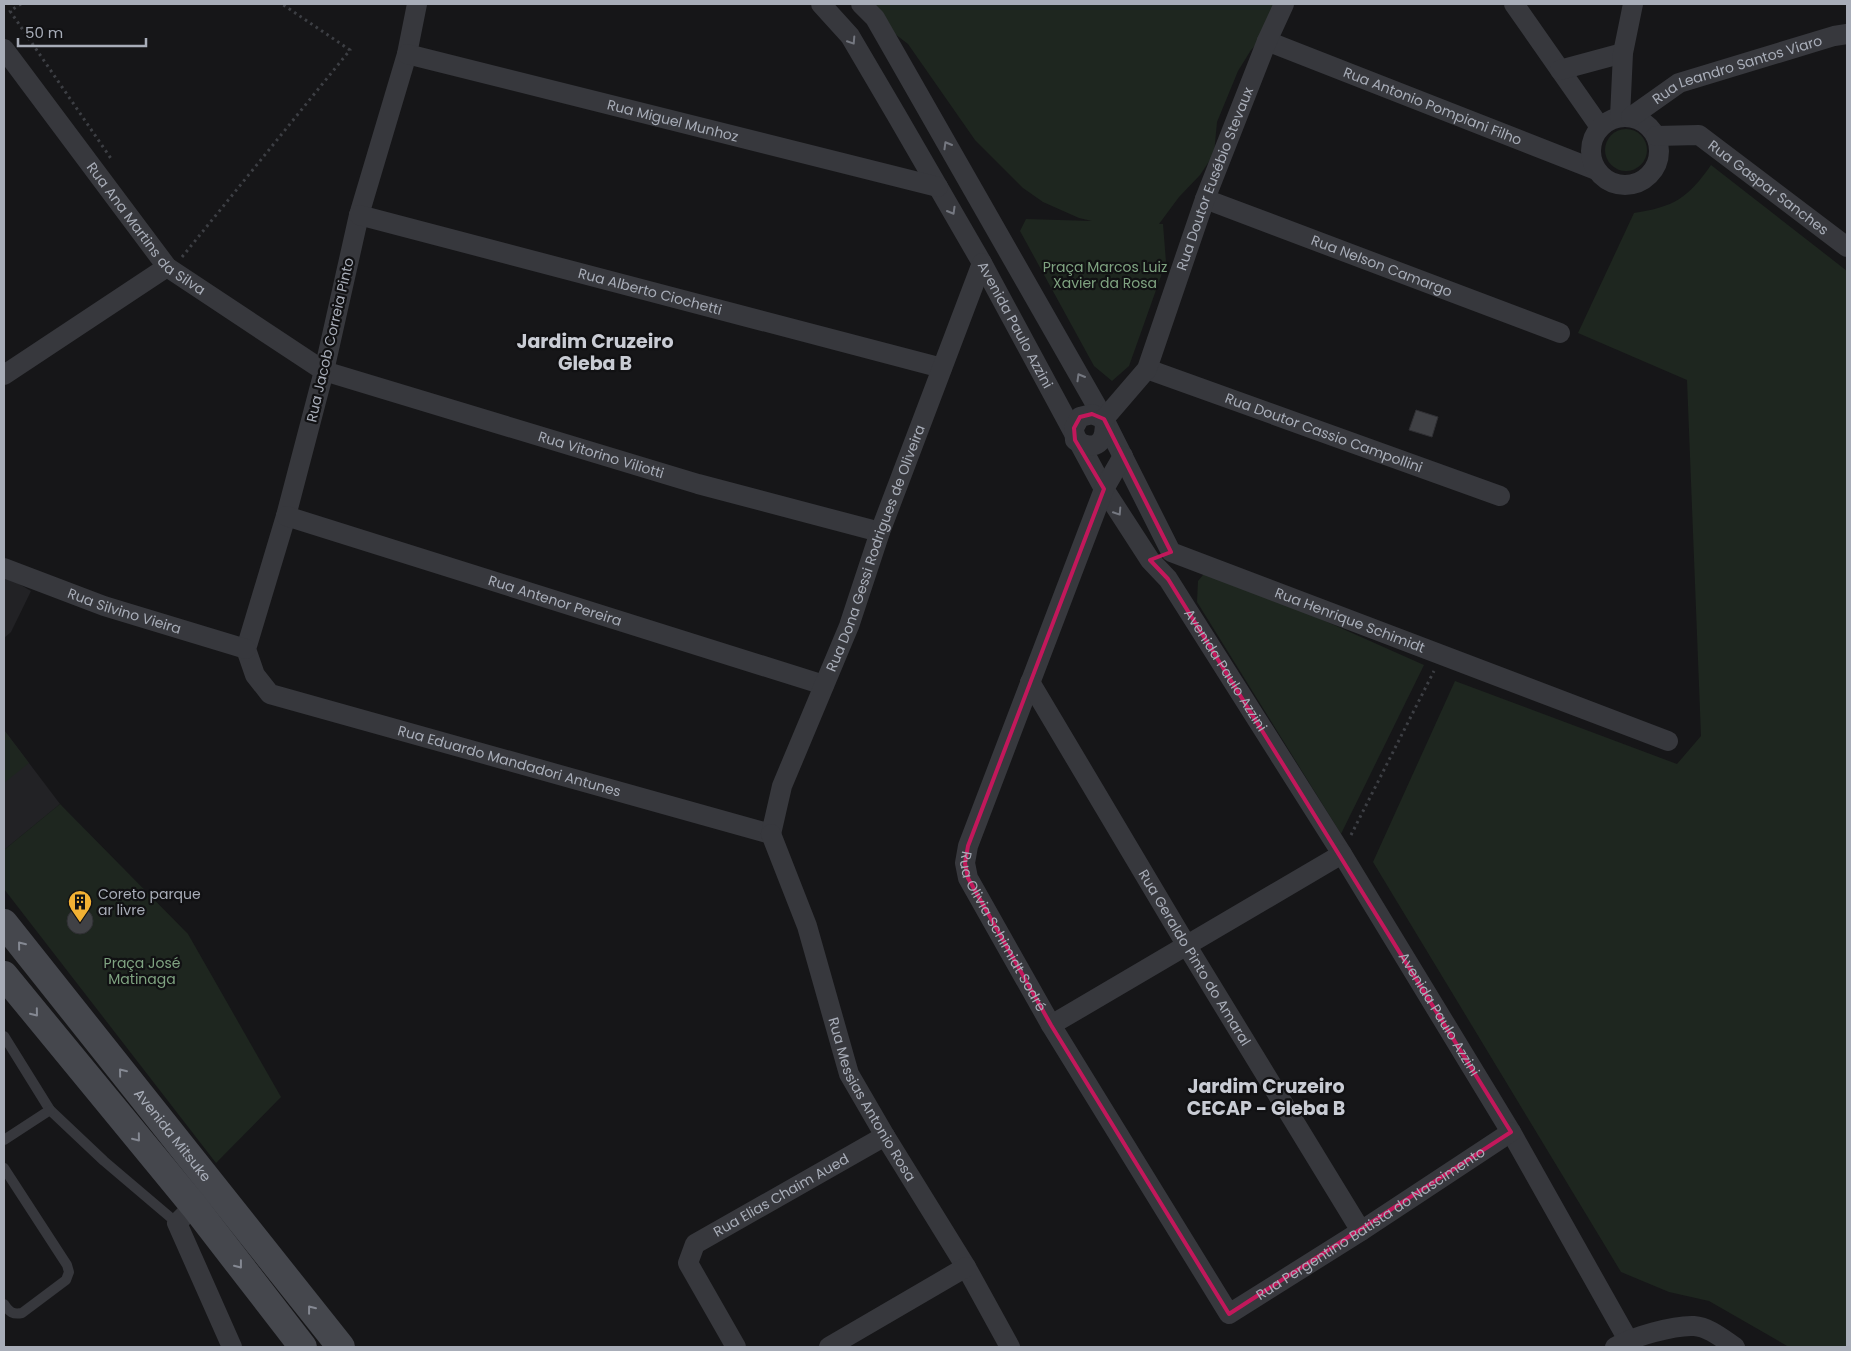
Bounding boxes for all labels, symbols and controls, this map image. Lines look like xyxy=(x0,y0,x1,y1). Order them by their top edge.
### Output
scale bar xyxy=(18,15,145,47)
text: 50 m xyxy=(25,22,63,43)
street label: Rua Leandro Santos Viaro xyxy=(1648,30,1825,109)
one-way arrow xyxy=(846,35,856,44)
street label: Rua Antonio Pompiani Filho xyxy=(1340,62,1525,150)
street label: Rua Doutor Eusébio Stevaux xyxy=(1171,84,1258,273)
street label: Rua Miguel Munhoz xyxy=(605,94,741,147)
street label: Rua Gaspar Sanches xyxy=(1704,135,1833,240)
one-way arrow xyxy=(943,141,953,150)
street label: Rua Ana Martins da Silva xyxy=(82,158,209,300)
one-way arrow xyxy=(946,206,956,215)
street label: Rua Nelson Camargo xyxy=(1308,230,1455,302)
street label: Rua Jacob Correia Pinto xyxy=(301,256,359,424)
park label: Praça Marcos Luiz Xavier da Rosa xyxy=(1043,257,1167,293)
street label: Avenida Paulo Azzini xyxy=(973,258,1058,392)
street label: Rua Alberto Ciochetti xyxy=(576,263,724,320)
district label: Jardim Cruzeiro Gleba B xyxy=(516,328,674,377)
one-way arrow xyxy=(1076,373,1086,382)
street label: Rua Doutor Cassio Campollini xyxy=(1222,388,1425,477)
street label: Rua Dona Gessi Rodrigues de Oliveira xyxy=(821,422,930,675)
street label: Rua Vitorino Viliotti xyxy=(536,426,666,483)
one-way arrow xyxy=(1112,506,1121,515)
street label: Rua Antenor Pereira xyxy=(486,570,624,631)
street label: Rua Henrique Schimidt xyxy=(1272,582,1428,658)
street label: Rua Silvino Vieira xyxy=(65,583,184,639)
street label: Avenida Paulo Azzini xyxy=(1179,605,1272,735)
street label: Rua Eduardo Mandadori Antunes xyxy=(396,720,623,802)
street label: Rua Olivia Schimidt Sodré xyxy=(955,850,1052,1015)
street label: Rua Geraldo Pinto do Amaral xyxy=(1134,866,1256,1050)
place label: Coreto parque ar livre xyxy=(98,884,201,920)
building icon: Coreto parque ar livre xyxy=(67,889,93,923)
one-way arrow xyxy=(19,942,27,951)
street label: Avenida Paulo Azzini xyxy=(1394,948,1485,1080)
park label: Praça José Matinaga xyxy=(104,953,181,989)
one-way arrow xyxy=(29,1007,38,1016)
street label: Rua Messias Antonio Rosa xyxy=(823,1015,921,1185)
one-way arrow xyxy=(120,1069,128,1078)
district label: Jardim Cruzeiro CECAP - Gleba B xyxy=(1187,1073,1345,1122)
street label: Avenida Mitsuke xyxy=(129,1084,216,1186)
one-way arrow xyxy=(132,1133,141,1142)
street label: Rua Pergentino Batista do Nascimento xyxy=(1252,1142,1489,1305)
street label: Rua Elias Chaim Aued xyxy=(710,1149,852,1242)
one-way arrow xyxy=(234,1259,242,1268)
one-way arrow xyxy=(308,1306,316,1315)

